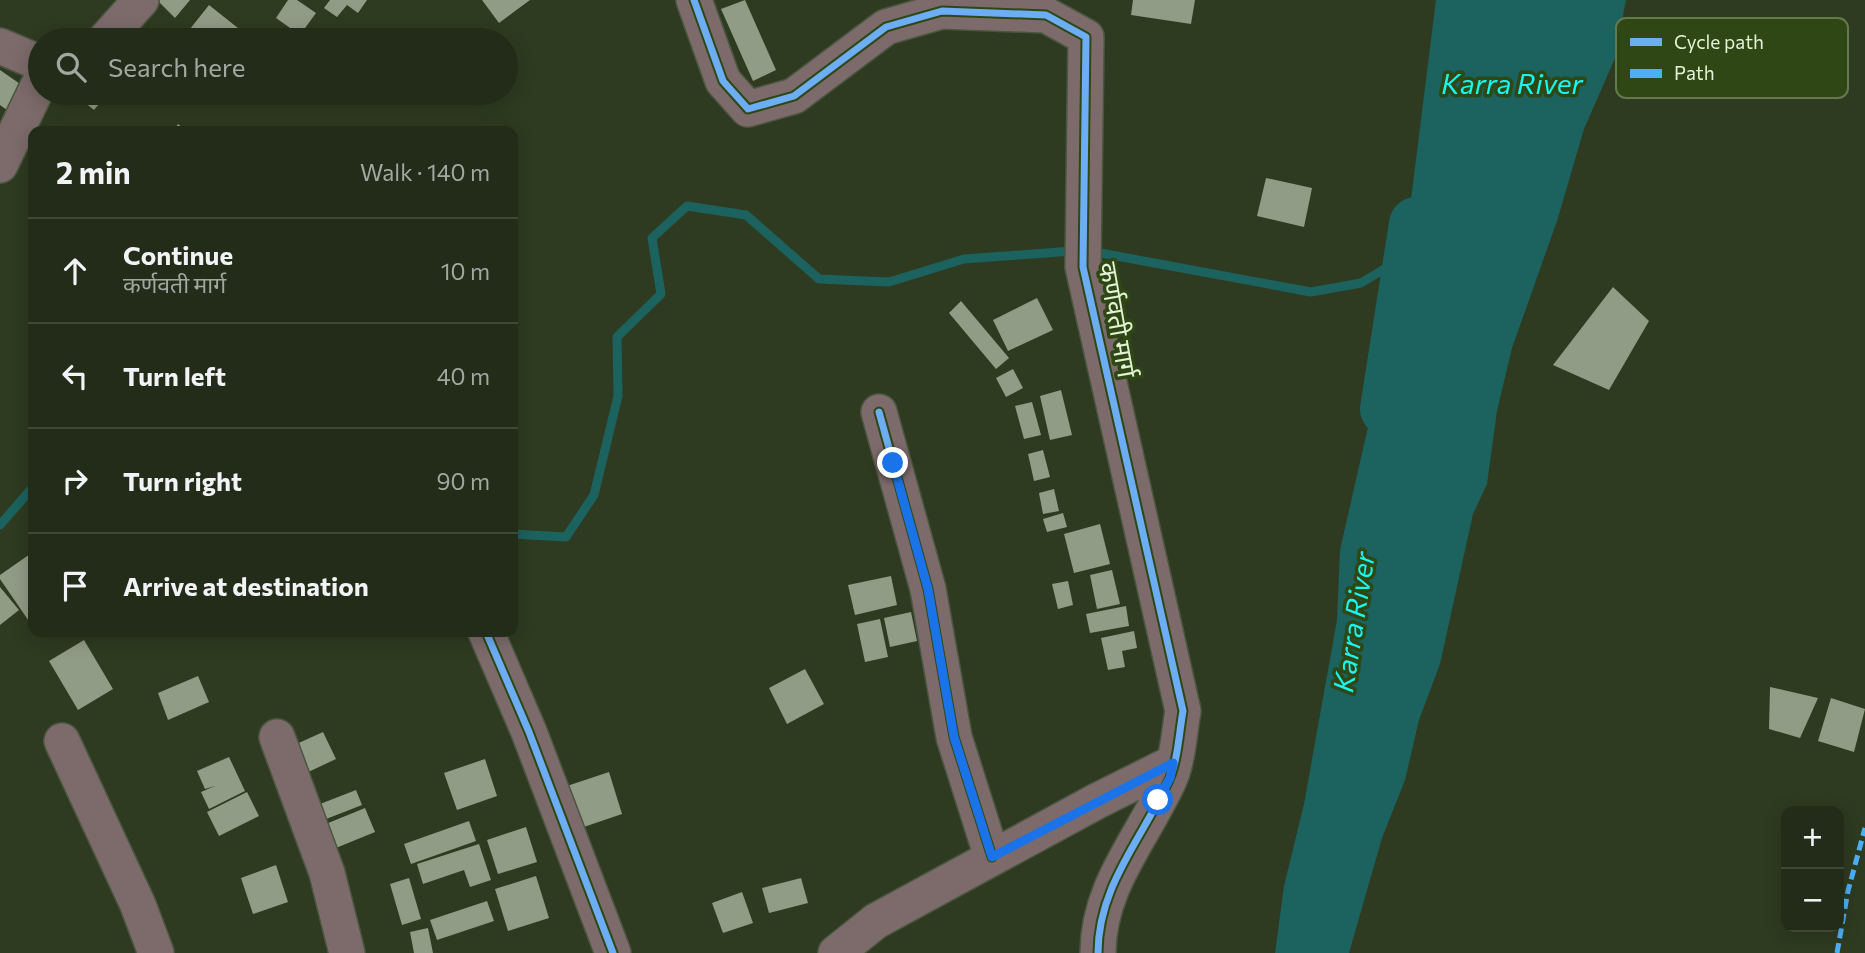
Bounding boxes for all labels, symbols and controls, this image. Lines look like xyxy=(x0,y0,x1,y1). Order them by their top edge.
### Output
legend xyxy=(1616,18,1848,98)
search box xyxy=(28,28,518,105)
text: Cycle path xyxy=(1674,30,1764,53)
icon: search xyxy=(52,48,90,86)
text: Search here xyxy=(108,51,246,82)
text: Path xyxy=(1674,61,1715,84)
water label: Karra River xyxy=(1441,66,1584,100)
text: 2 min xyxy=(56,153,131,190)
text: Walk · 140 m xyxy=(360,158,490,186)
text: Continue xyxy=(123,239,233,270)
icon: ahead xyxy=(56,252,94,290)
text: 10 m xyxy=(441,257,490,285)
street label: कर्णवती मार्ग xyxy=(1093,260,1144,381)
text: कर्णवती मार्ग xyxy=(123,270,226,298)
icon: left xyxy=(56,357,94,395)
text: Turn left xyxy=(123,360,226,391)
text: 40 m xyxy=(437,362,490,390)
route end xyxy=(877,447,908,478)
icon: right xyxy=(56,462,94,500)
text: Turn right xyxy=(123,465,242,496)
text: 90 m xyxy=(437,467,490,495)
water label: Karra River xyxy=(1325,548,1381,694)
icon: arrive xyxy=(56,567,94,605)
text: Arrive at destination xyxy=(123,570,369,601)
route start xyxy=(1142,784,1173,815)
map controls xyxy=(1781,806,1844,932)
button: + xyxy=(1781,806,1844,869)
button: − xyxy=(1781,869,1844,932)

